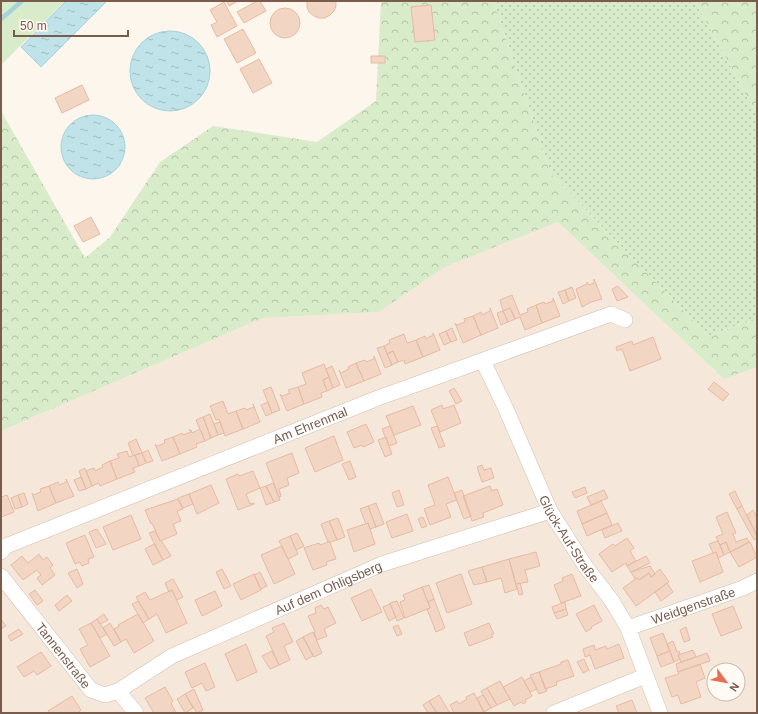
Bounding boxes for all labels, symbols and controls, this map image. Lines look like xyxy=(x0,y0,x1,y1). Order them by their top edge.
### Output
scale bar xyxy=(14,12,128,38)
text: 50 m xyxy=(20,19,47,33)
street label: Am Ehrenmal xyxy=(271,403,350,447)
street label: Glück-Auf-Straße xyxy=(537,493,603,585)
street label: Auf dem Ohligsberg xyxy=(273,558,384,617)
street label: Weidgenstraße xyxy=(649,584,737,627)
street label: Tannenstraße xyxy=(33,619,94,691)
north arrow xyxy=(706,662,746,702)
text: N xyxy=(727,681,742,694)

